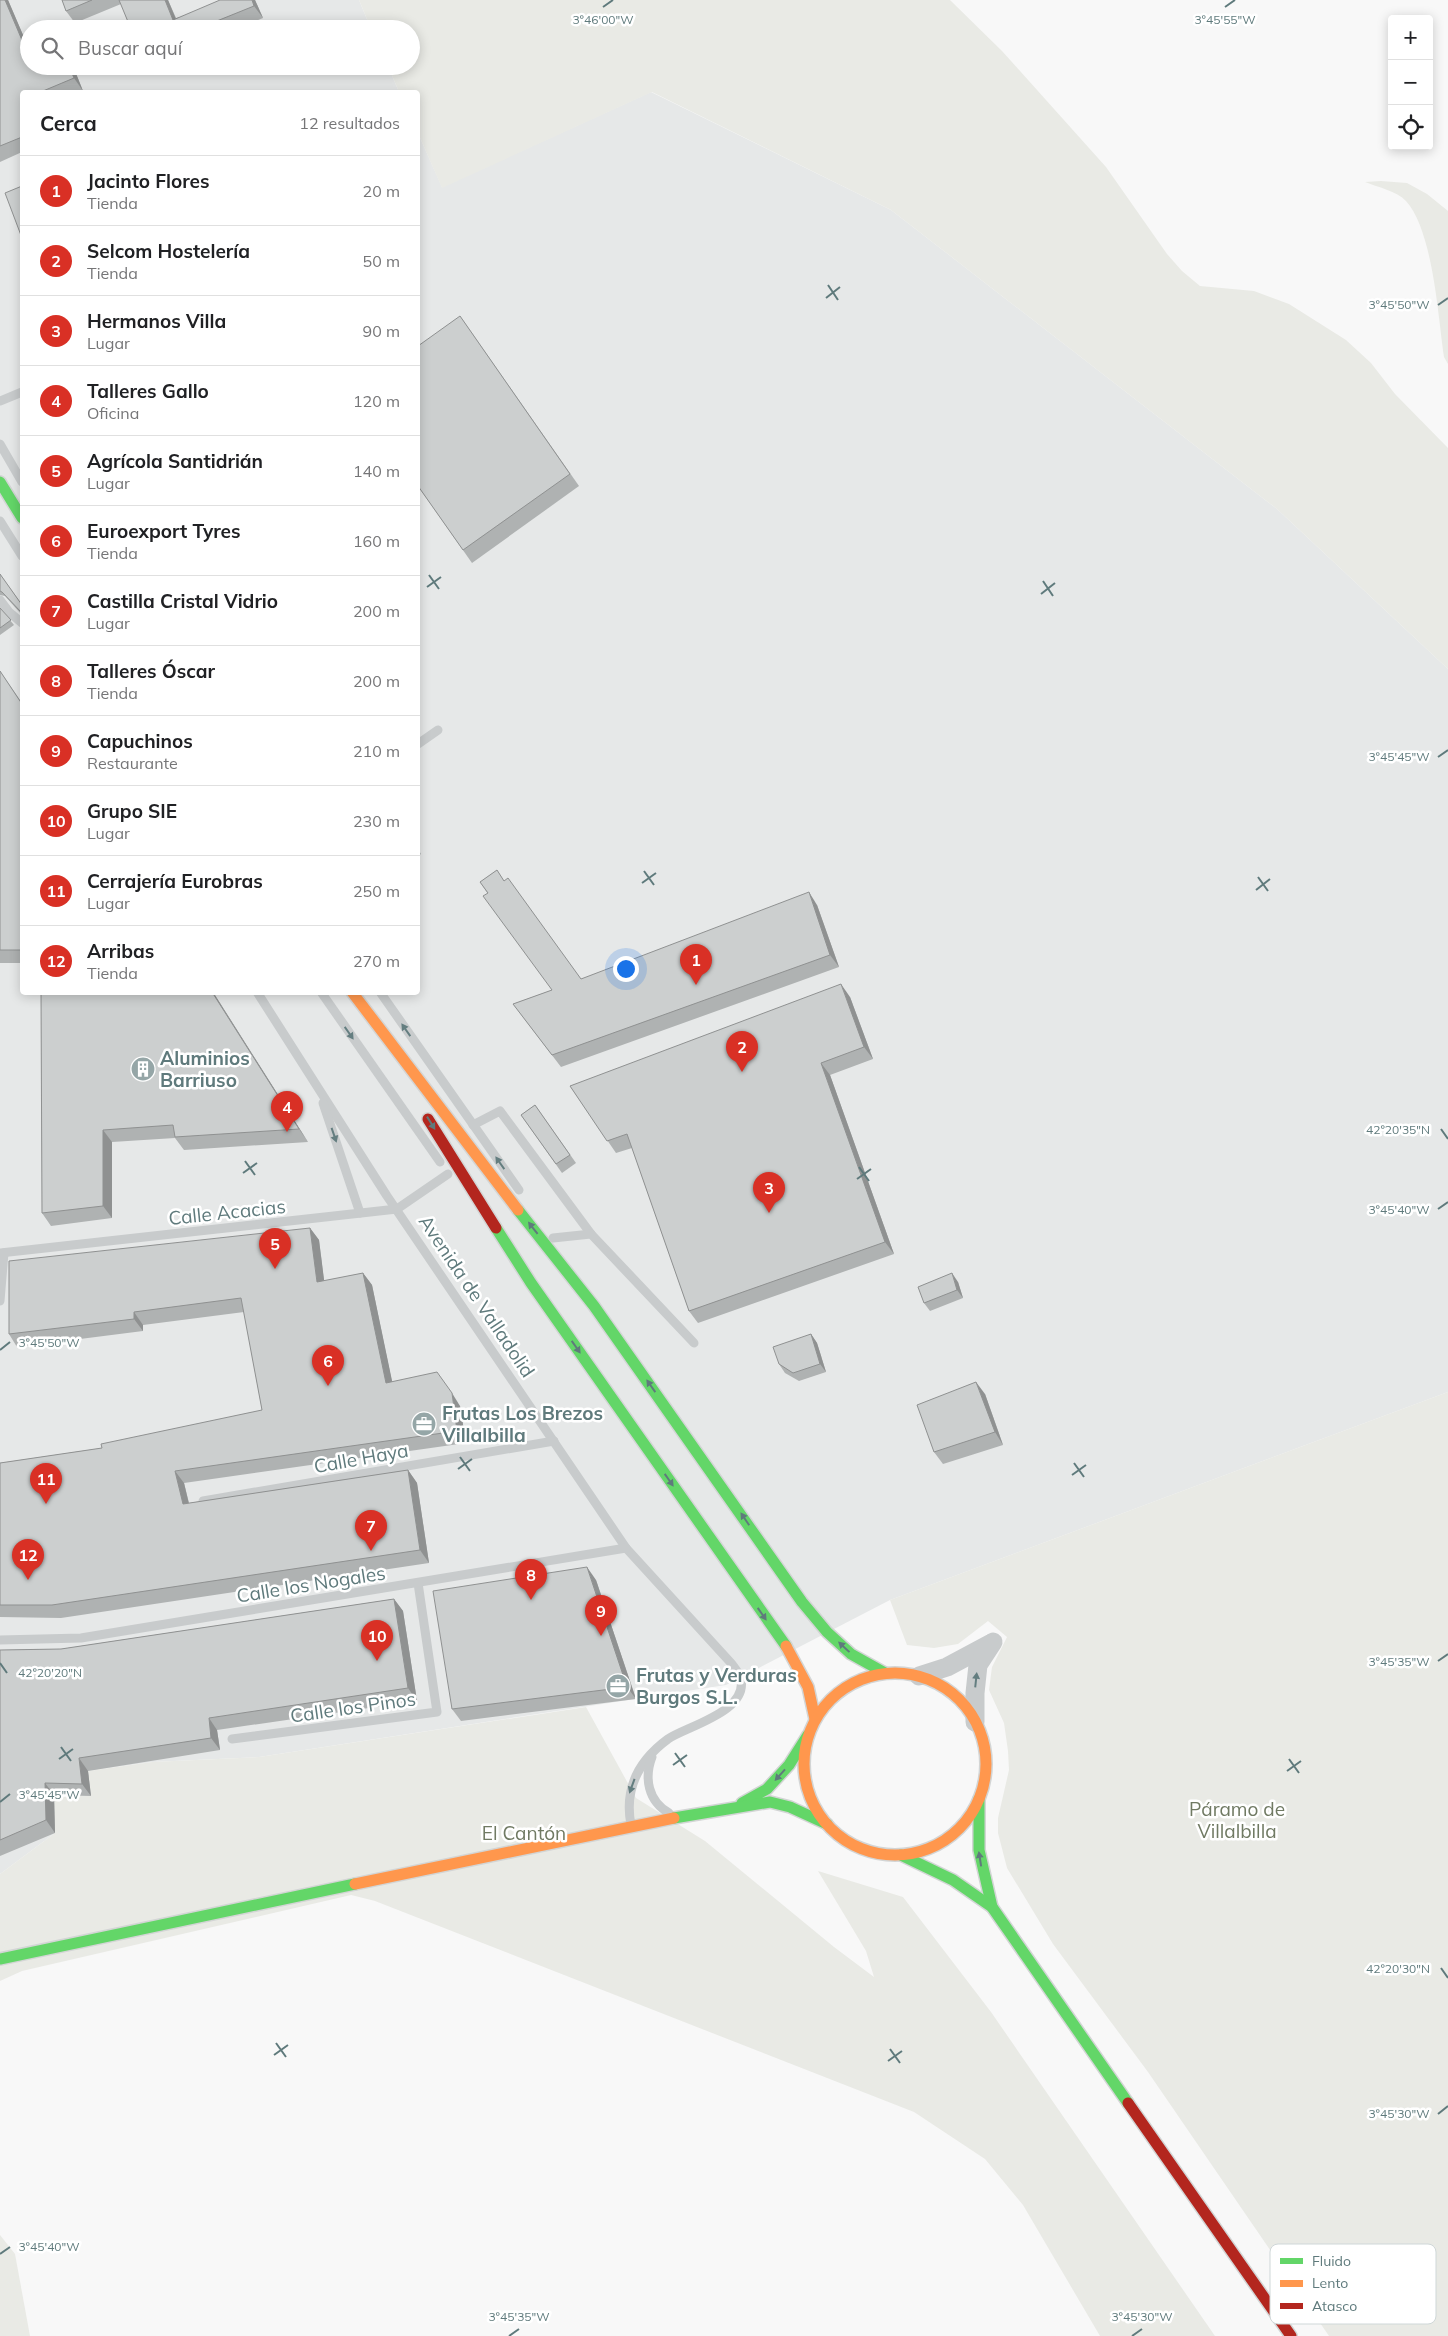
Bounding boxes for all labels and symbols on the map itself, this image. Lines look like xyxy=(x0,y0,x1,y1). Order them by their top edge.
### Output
text: 3°46'00"W xyxy=(572,12,634,27)
text: 3°45'55"W xyxy=(1194,12,1256,27)
text: 3°45'50"W xyxy=(1368,297,1430,312)
text: 3°45'45"W xyxy=(1368,749,1430,764)
pin: 1 xyxy=(680,944,712,985)
your location xyxy=(613,956,639,982)
one-way arrow xyxy=(401,1023,411,1037)
one-way arrow xyxy=(344,1026,354,1039)
pin: 2 xyxy=(726,1031,758,1072)
place label: Aluminios Barriuso xyxy=(160,1046,250,1092)
building icon: Aluminios Barriuso xyxy=(130,1056,156,1082)
pin: 4 xyxy=(271,1091,303,1132)
one-way arrow xyxy=(426,1116,435,1129)
text: 42°20'35"N xyxy=(1366,1122,1430,1137)
one-way arrow xyxy=(330,1128,338,1143)
one-way arrow xyxy=(495,1156,505,1169)
pin: 3 xyxy=(753,1172,785,1213)
street label: Calle Acacias xyxy=(167,1194,287,1230)
text: 3°45'40"W xyxy=(1368,1202,1430,1217)
street label: Avenida de Valladolid xyxy=(414,1210,540,1382)
one-way arrow xyxy=(527,1222,538,1235)
pin: 5 xyxy=(259,1228,291,1269)
text: 3°45'50"W xyxy=(18,1335,80,1350)
one-way arrow xyxy=(571,1340,581,1354)
pin: 6 xyxy=(312,1345,344,1386)
one-way arrow xyxy=(646,1380,656,1393)
place label: Frutas Los Brezos Villalbilla xyxy=(441,1401,603,1447)
office icon: Frutas Los Brezos Villalbilla xyxy=(411,1411,437,1437)
street label: Calle Haya xyxy=(312,1438,410,1478)
pin: 11 xyxy=(30,1463,62,1504)
one-way arrow xyxy=(664,1474,674,1487)
pin: 7 xyxy=(355,1510,387,1551)
one-way arrow xyxy=(740,1512,750,1526)
pin: 12 xyxy=(12,1539,44,1580)
pin: 8 xyxy=(515,1559,547,1600)
street label: Calle los Nogales xyxy=(235,1560,387,1608)
pin: 9 xyxy=(585,1595,617,1636)
one-way arrow xyxy=(757,1607,767,1621)
pin: 10 xyxy=(361,1620,393,1661)
one-way arrow xyxy=(838,1641,850,1653)
text: 3°45'35"W xyxy=(1368,1654,1430,1669)
place label: Frutas y Verduras Burgos S.L. xyxy=(636,1663,797,1709)
text: 42°20'20"N xyxy=(18,1665,82,1680)
one-way arrow xyxy=(972,1671,980,1687)
office icon: Frutas y Verduras Burgos S.L. xyxy=(605,1673,631,1699)
street label: Calle los Pinos xyxy=(289,1686,417,1728)
one-way arrow xyxy=(774,1768,786,1780)
one-way arrow xyxy=(628,1779,636,1794)
text: 3°45'45"W xyxy=(18,1787,80,1802)
park label: Páramo de Villalbilla xyxy=(1189,1797,1285,1843)
park label: El Cantón xyxy=(482,1821,566,1845)
one-way arrow xyxy=(976,1851,984,1867)
text: 42°20'30"N xyxy=(1366,1961,1430,1976)
text: 3°45'30"W xyxy=(1368,2106,1430,2121)
text: 3°45'40"W xyxy=(18,2239,80,2254)
legend xyxy=(1270,2244,1436,2324)
text: Fluido xyxy=(1312,2252,1351,2270)
text: Lento xyxy=(1312,2274,1348,2292)
text: Atasco xyxy=(1312,2297,1357,2315)
text: 3°45'35"W xyxy=(488,2309,550,2324)
text: 3°45'30"W xyxy=(1111,2309,1173,2324)

